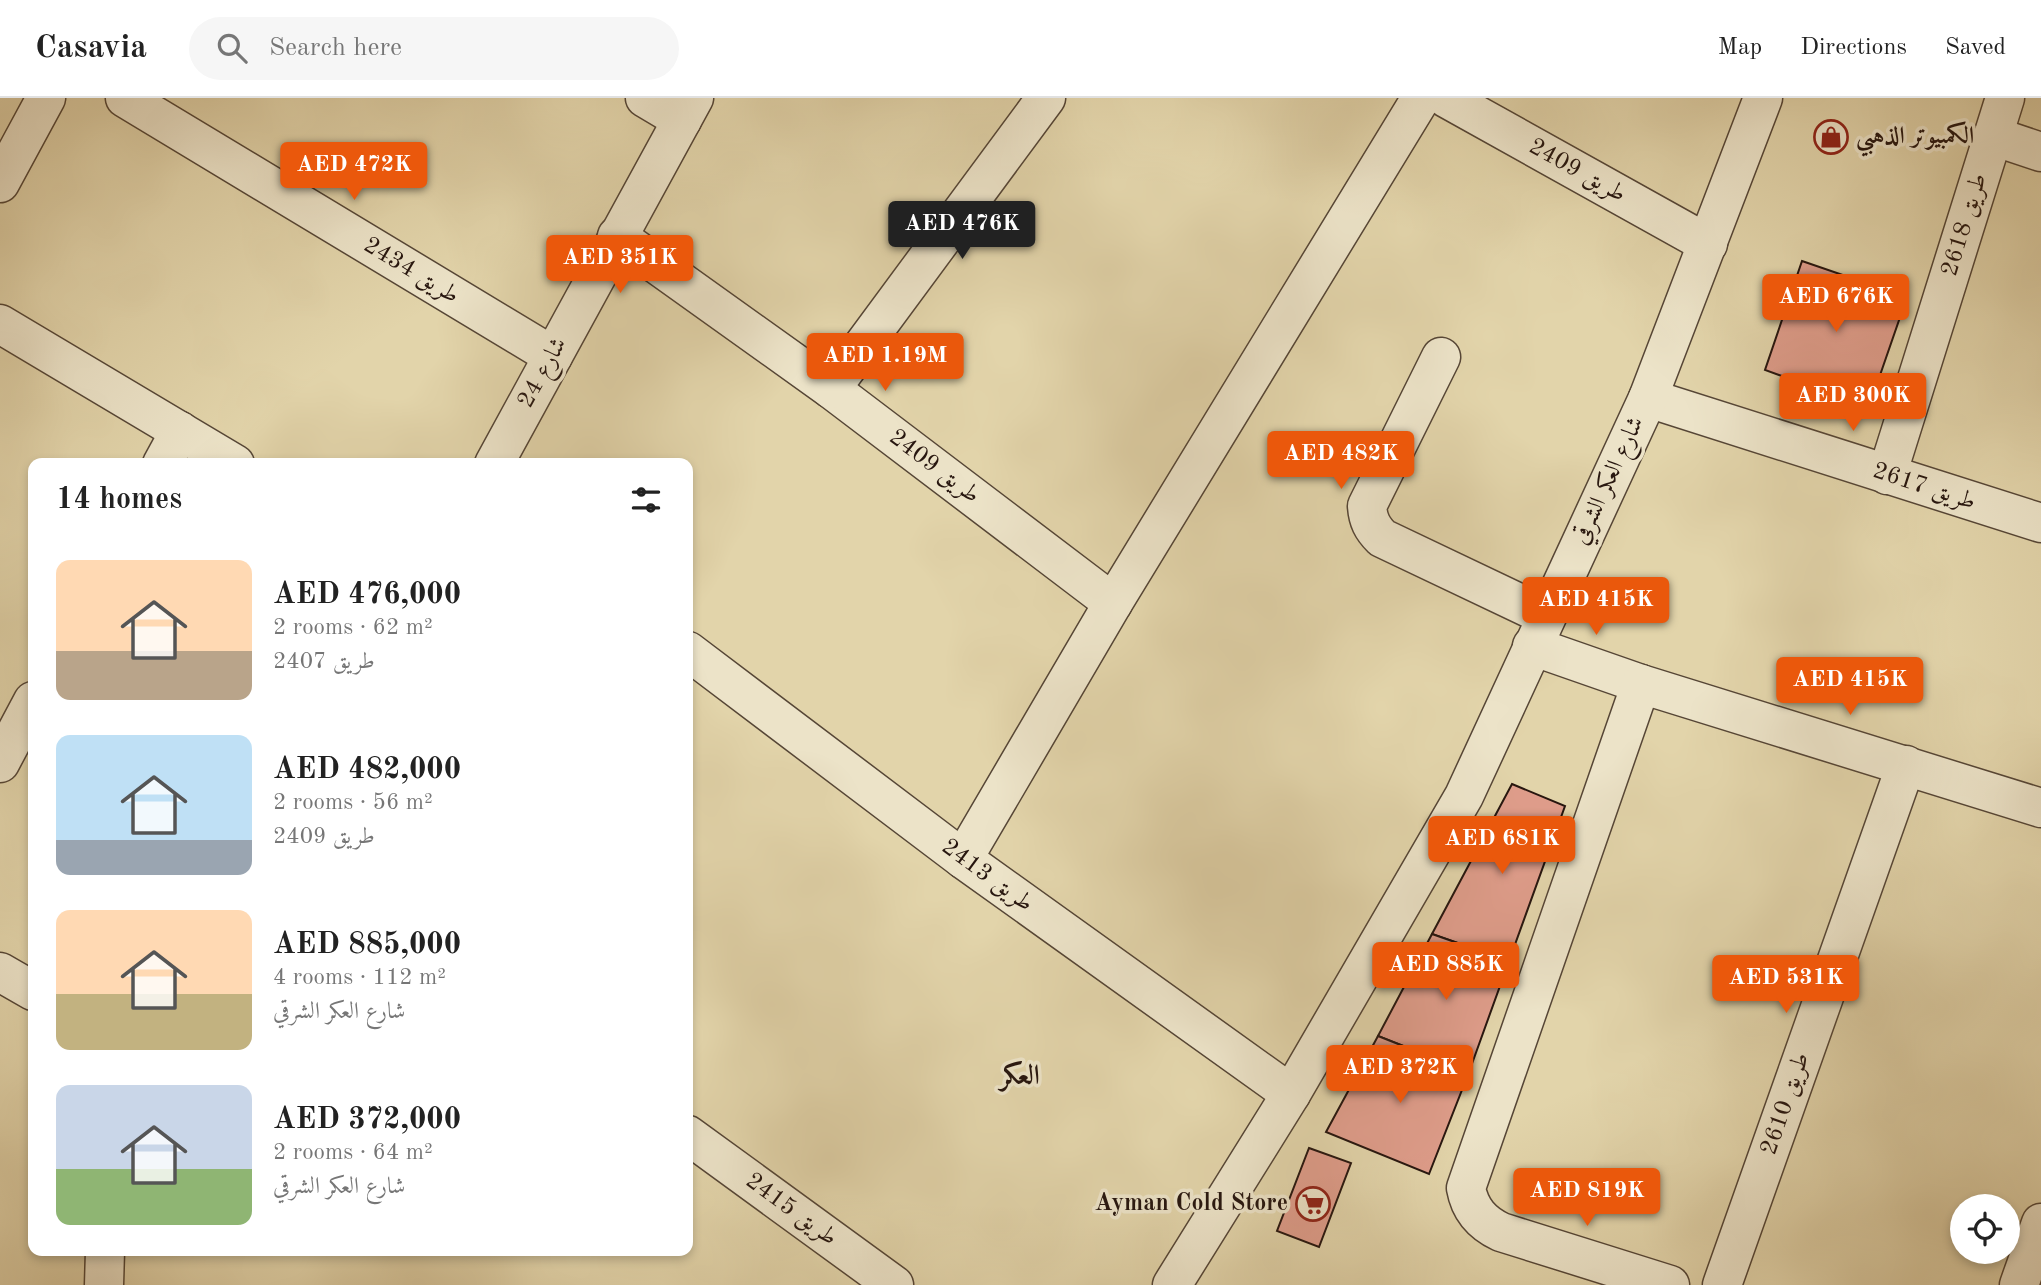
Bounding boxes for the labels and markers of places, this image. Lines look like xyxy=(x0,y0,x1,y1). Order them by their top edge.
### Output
shop icon: الكمبيوتر الذهبي xyxy=(1812,118,1850,156)
place label: الكمبيوتر الذهبي xyxy=(1856,121,1974,157)
pin: AED 472K xyxy=(282,142,426,202)
pin: AED 476K xyxy=(890,202,1034,261)
pin: AED 351K xyxy=(548,236,692,295)
pin: AED 676K xyxy=(1764,274,1908,334)
pin: AED 1.19M xyxy=(805,334,965,393)
pin: AED 300K xyxy=(1781,374,1925,433)
pin: AED 482K xyxy=(1269,432,1413,491)
pin: AED 415K xyxy=(1524,578,1668,637)
pin: AED 415K xyxy=(1778,658,1922,717)
pin: AED 681K xyxy=(1430,816,1574,876)
pin: AED 885K xyxy=(1374,942,1518,1002)
pin: AED 531K xyxy=(1714,956,1858,1015)
pin: AED 372K xyxy=(1328,1046,1472,1105)
pin: AED 819K xyxy=(1515,1168,1659,1228)
supermarket icon: Ayman Cold Store xyxy=(1294,1185,1332,1223)
place label: Ayman Cold Store xyxy=(1095,1192,1288,1216)

